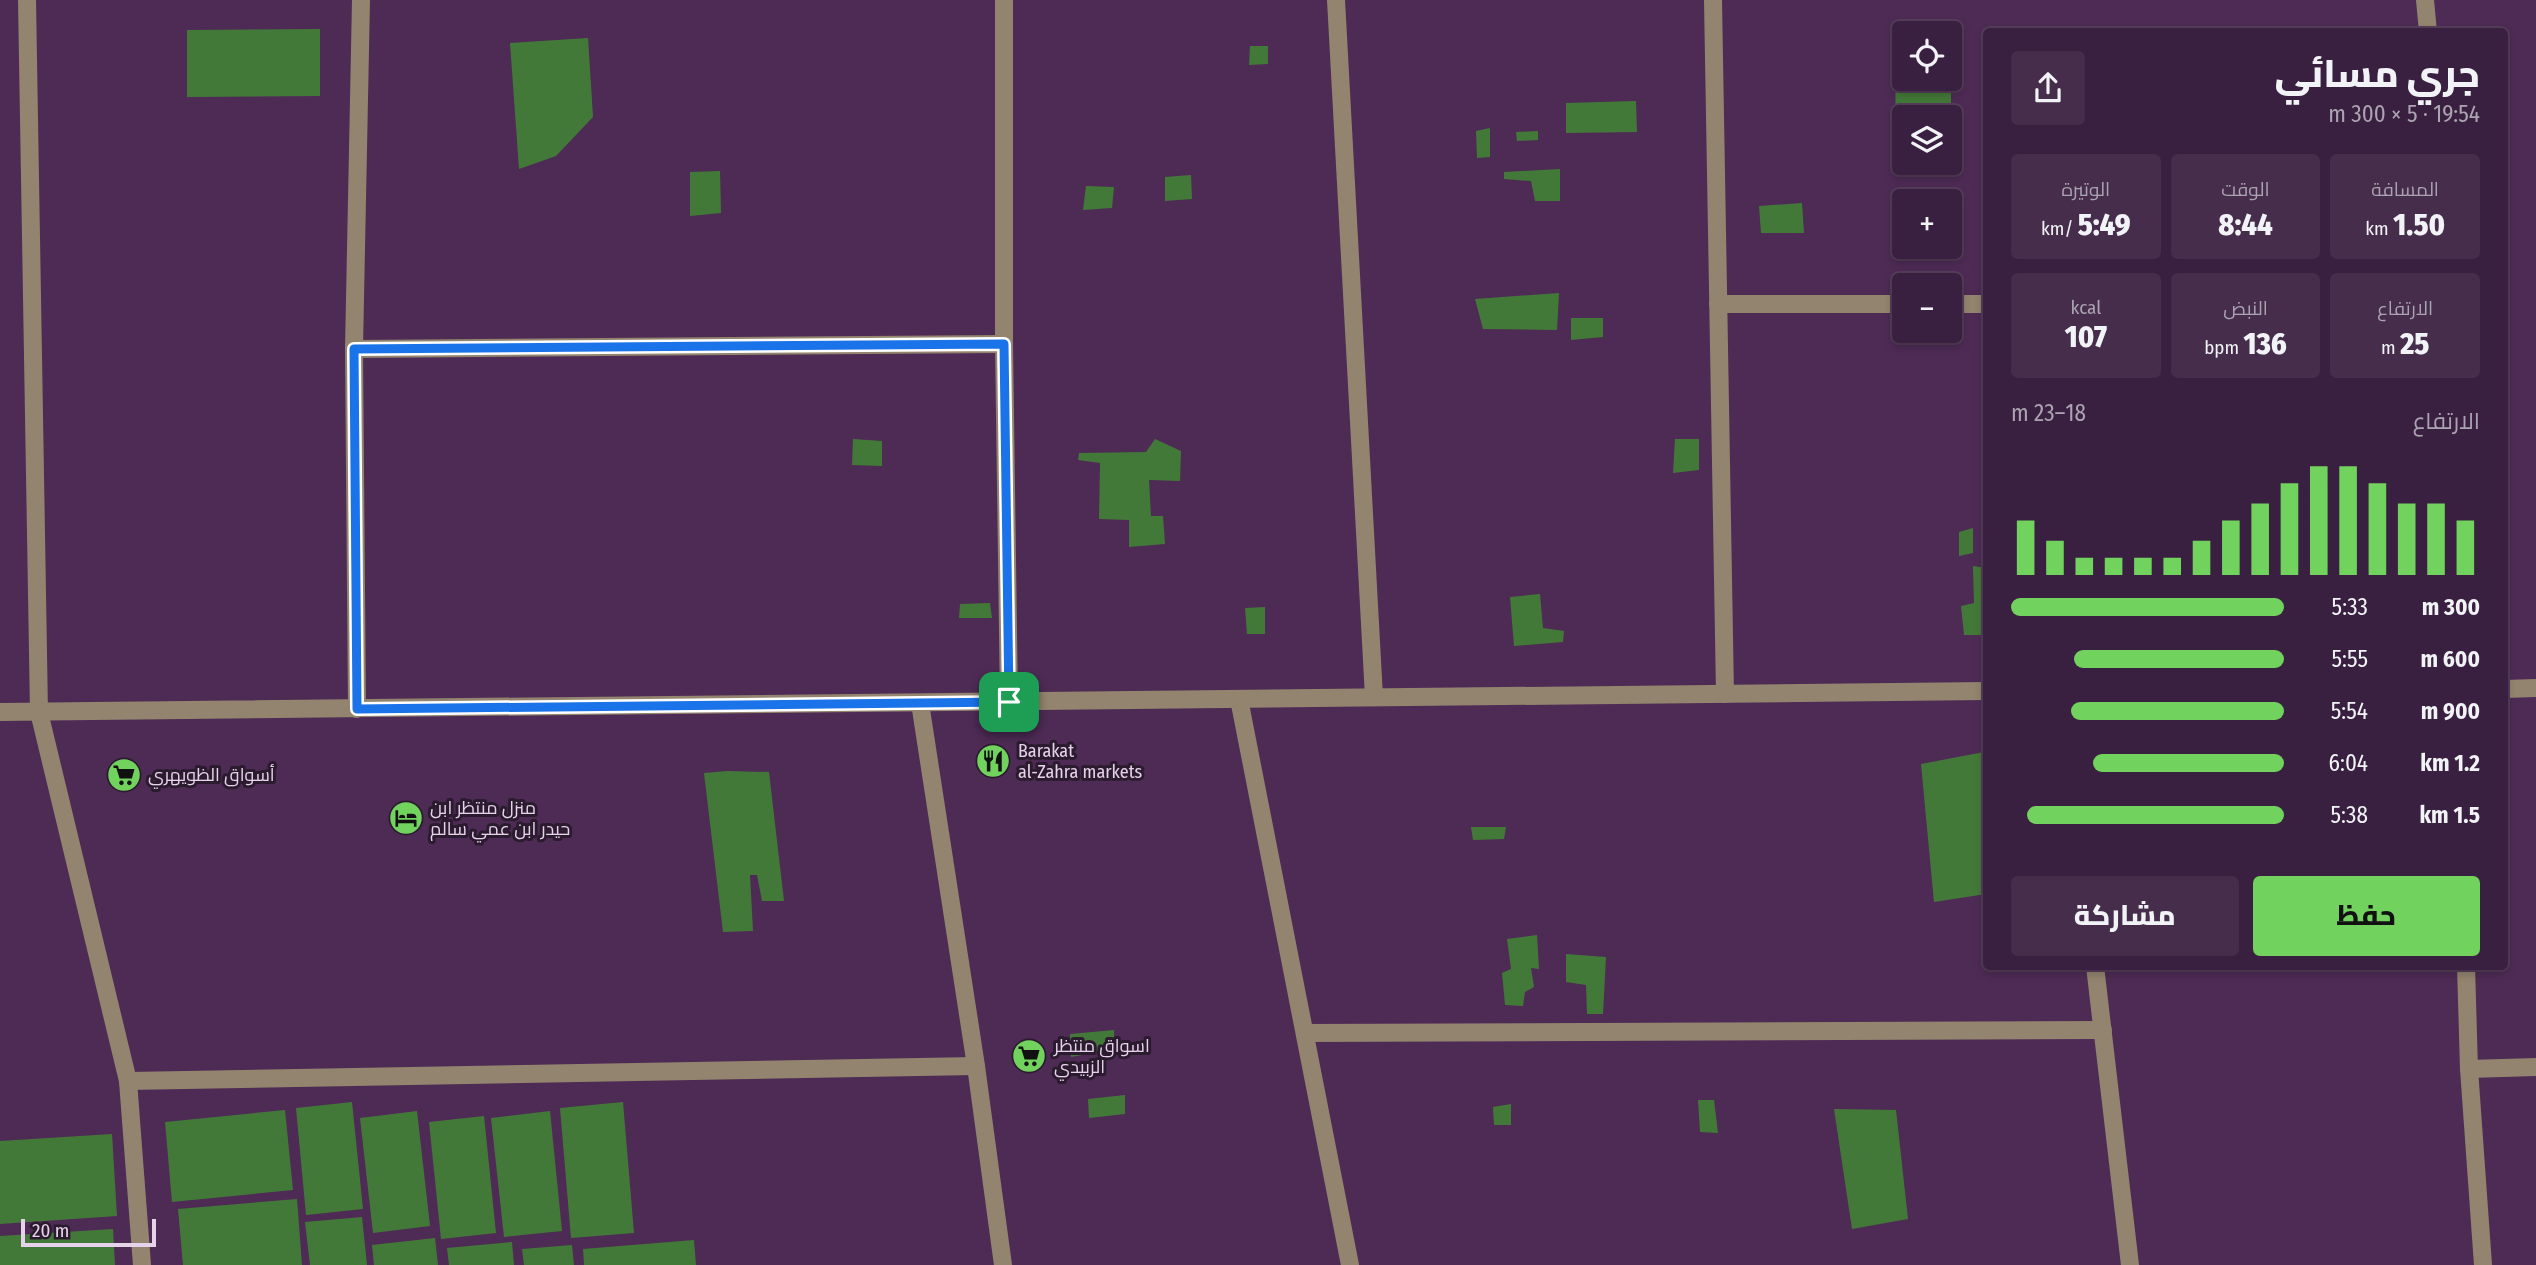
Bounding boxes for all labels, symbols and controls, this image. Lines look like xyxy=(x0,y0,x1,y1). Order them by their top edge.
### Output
map controls xyxy=(1892,21,1962,343)
button: locate xyxy=(1892,21,1962,91)
button: share xyxy=(2011,51,2085,125)
text: جري مسائي xyxy=(2275,51,2480,97)
text: 19:54 · 5 × 300 m xyxy=(2328,100,2480,128)
button: layers xyxy=(1892,105,1962,175)
text: الوتيرة xyxy=(2061,178,2110,201)
text: الوقت xyxy=(2221,178,2270,201)
text: المسافة xyxy=(2371,178,2439,201)
button: + xyxy=(1892,189,1962,259)
text: 5:49 xyxy=(2078,207,2131,243)
text: 8:44 xyxy=(2218,207,2273,243)
text: 1.50 xyxy=(2393,207,2445,243)
text: /km xyxy=(2041,217,2078,240)
text: km xyxy=(2365,217,2393,240)
button: − xyxy=(1892,273,1962,343)
text: kcal xyxy=(2070,296,2101,319)
text: النبض xyxy=(2223,297,2268,320)
text: الارتفاع xyxy=(2377,297,2433,320)
text: 107 xyxy=(2065,319,2107,355)
text: 136 xyxy=(2243,326,2287,362)
text: 25 xyxy=(2400,326,2429,362)
text: bpm xyxy=(2204,336,2243,359)
text: m xyxy=(2381,336,2400,359)
text: 18–23 m xyxy=(2011,399,2086,427)
text: الارتفاع xyxy=(2413,407,2480,435)
text: 5:33 xyxy=(2332,593,2368,621)
text: 300 m xyxy=(2422,593,2480,621)
text: 5:55 xyxy=(2331,645,2368,673)
text: 600 m xyxy=(2420,645,2480,673)
pin xyxy=(979,672,1039,732)
icon: arrive xyxy=(990,683,1028,721)
text: 5:54 xyxy=(2331,697,2368,725)
text: 900 m xyxy=(2421,697,2480,725)
place label: Barakat al-Zahra markets xyxy=(1018,740,1143,783)
restaurant icon: Barakat al-Zahra markets xyxy=(974,742,1012,780)
text: 6:04 xyxy=(2329,749,2368,777)
text: 1.2 km xyxy=(2420,749,2480,777)
supermarket icon: أسواق الظويهري xyxy=(105,756,143,794)
place label: أسواق الظويهري xyxy=(148,764,275,789)
place label: منزل منتظر ابن حيدر ابن عمي سالم xyxy=(430,797,570,843)
hotel icon: منزل منتظر ابن حيدر ابن عمي سالم xyxy=(387,799,425,837)
text: 5:38 xyxy=(2330,801,2368,829)
text: 1.5 km xyxy=(2419,801,2480,829)
button: مشاركة xyxy=(2011,876,2239,956)
button: حفظ xyxy=(2253,876,2480,956)
place label: اسواق منتظر الزبيدي xyxy=(1053,1035,1150,1081)
supermarket icon: اسواق منتظر الزبيدي xyxy=(1010,1037,1048,1075)
scale bar xyxy=(21,1216,156,1248)
text: 20 m xyxy=(32,1219,69,1242)

